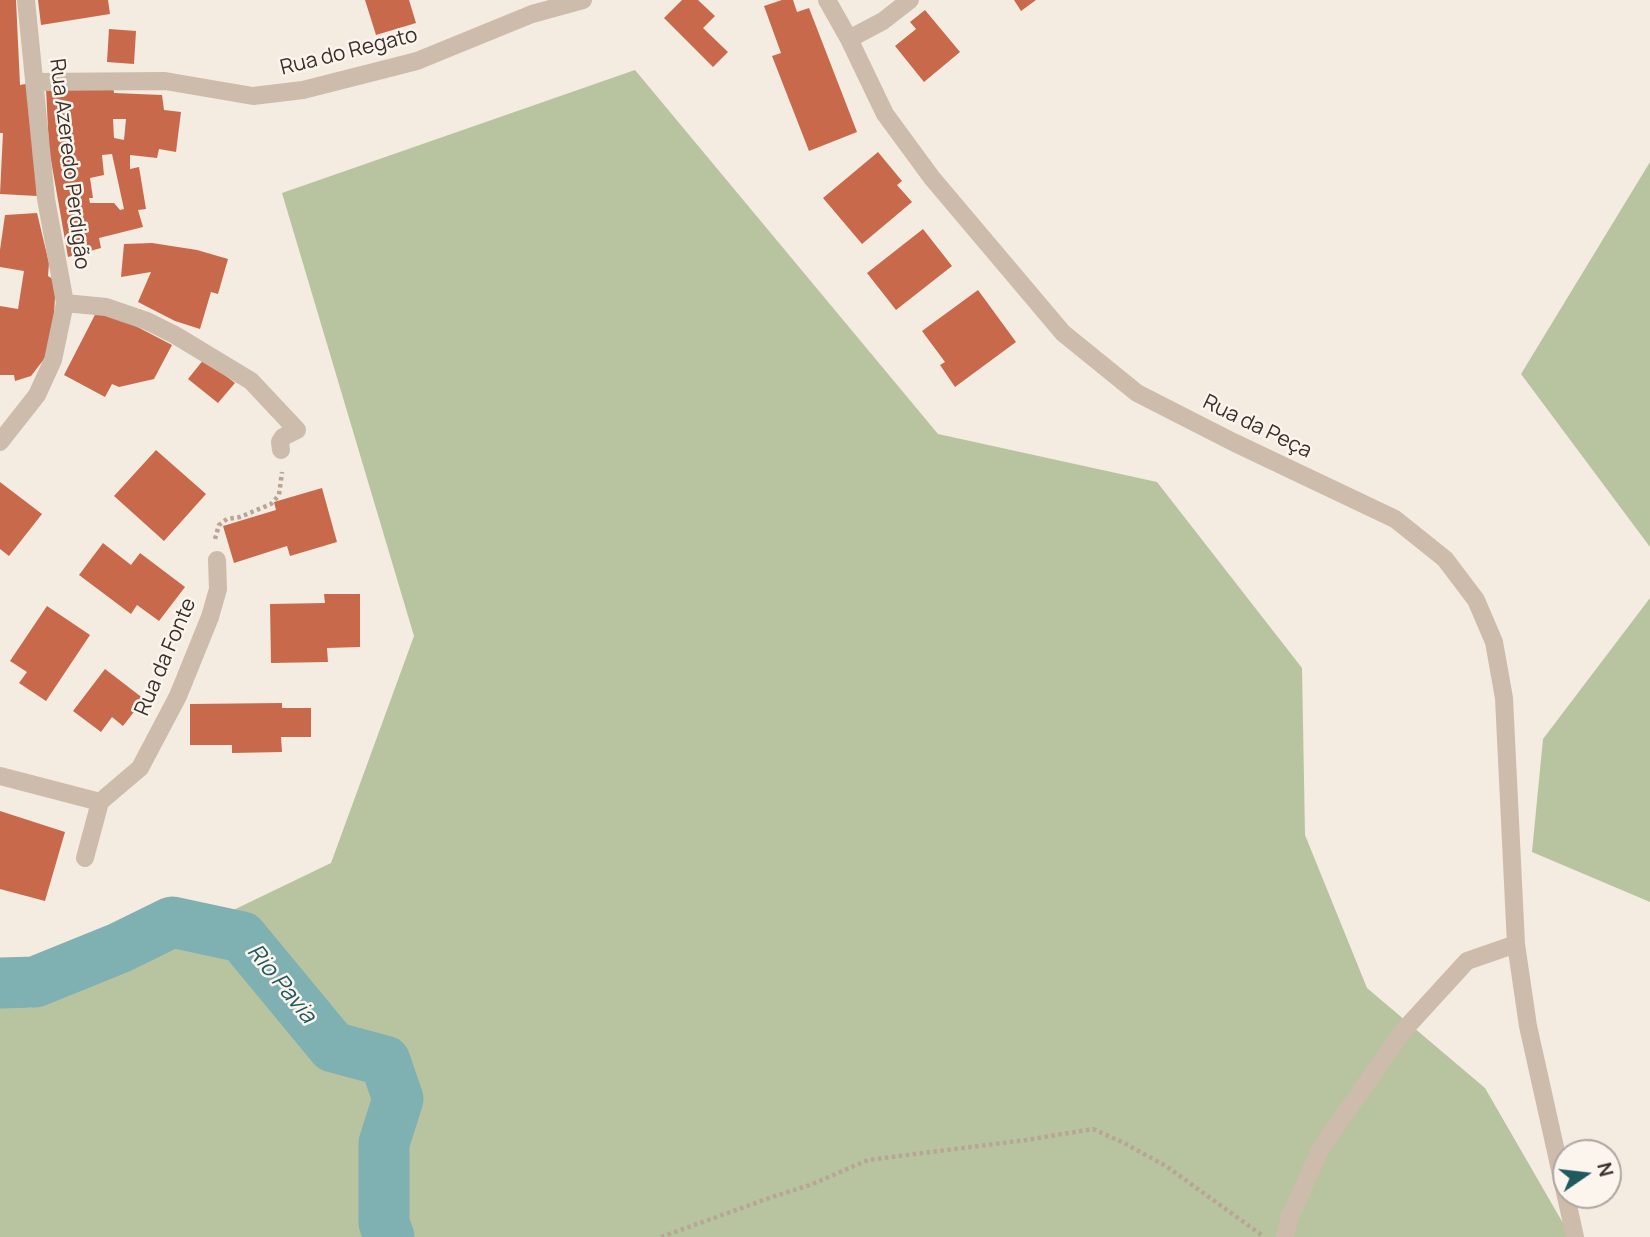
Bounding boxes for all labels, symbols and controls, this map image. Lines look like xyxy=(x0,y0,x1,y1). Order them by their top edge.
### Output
street label: Rua do Regato xyxy=(278,23,420,81)
street label: Rua Azeredo Perdigão xyxy=(44,57,94,271)
street label: Rua da Peça xyxy=(1198,390,1316,464)
street label: Rua da Fonte xyxy=(130,594,202,720)
water label: Rio Pavia xyxy=(241,939,321,1029)
north arrow xyxy=(1552,1139,1622,1209)
text: N xyxy=(1591,1160,1620,1179)

